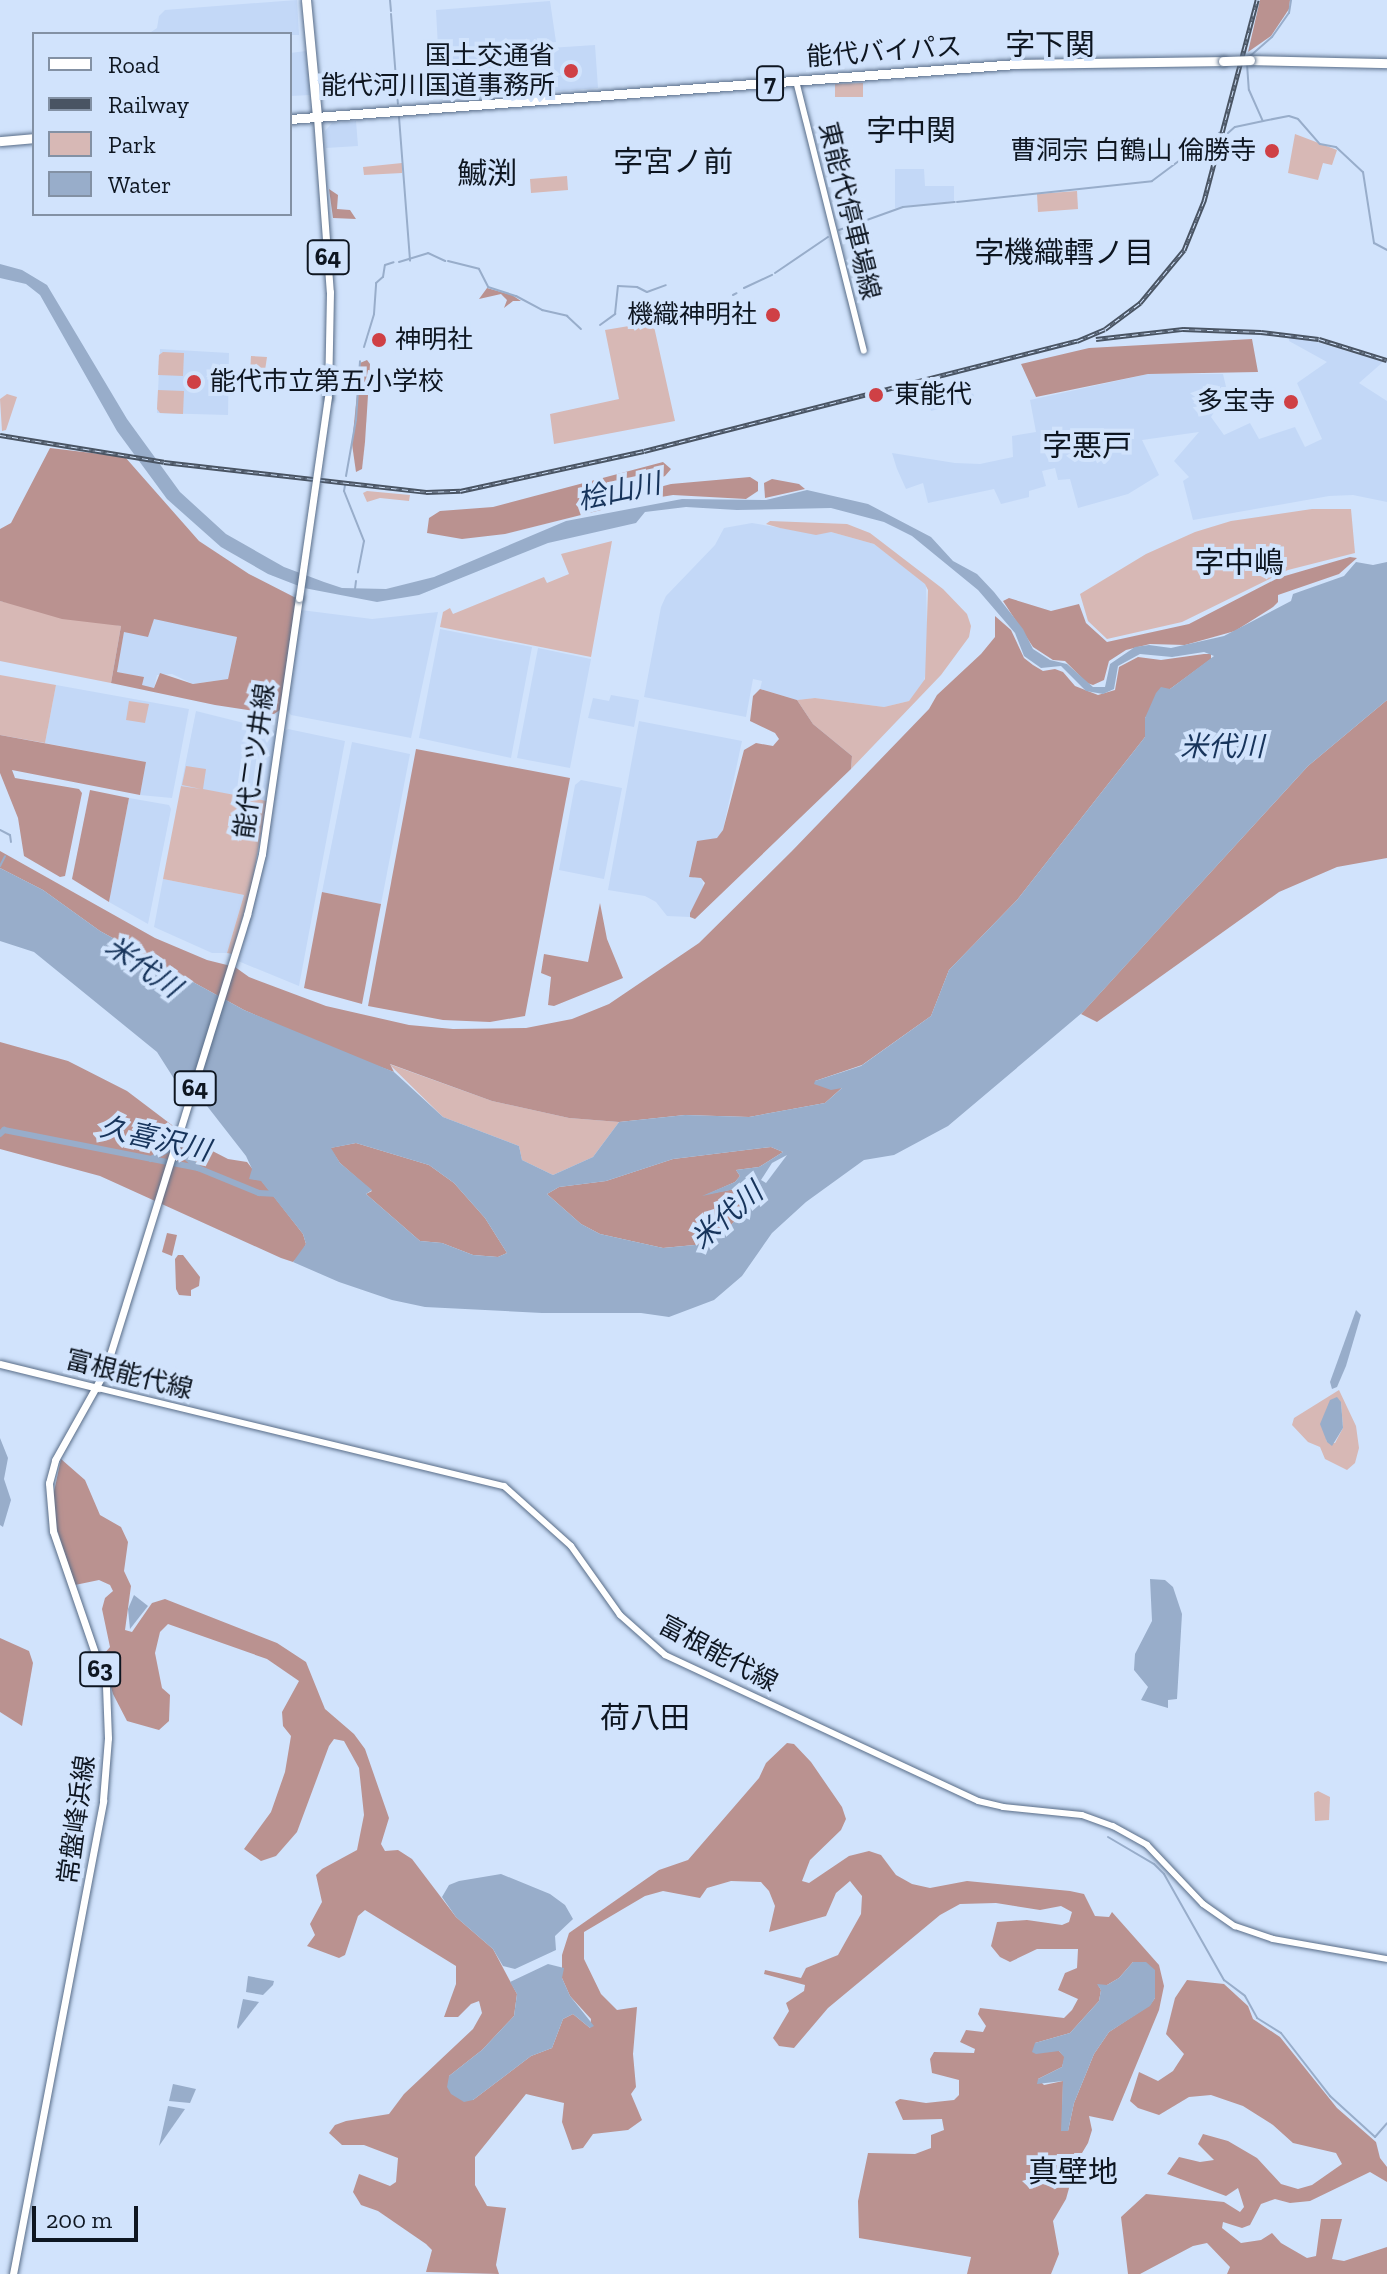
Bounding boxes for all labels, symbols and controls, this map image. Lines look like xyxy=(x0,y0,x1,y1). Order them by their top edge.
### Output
district label: 字下関 xyxy=(1005,27,1095,63)
street label: 能代バイパス xyxy=(805,31,963,73)
legend xyxy=(32,32,292,216)
place label: 国土交通省 能代河川国道事務所 xyxy=(321,40,555,102)
text: Road xyxy=(108,50,160,79)
marker: 国土交通省 能代河川国道事務所 xyxy=(562,62,580,80)
road number: 7 xyxy=(756,63,784,103)
text: Railway xyxy=(108,90,189,119)
district label: 字中関 xyxy=(866,113,956,149)
street label: 東能代停車場線 xyxy=(812,119,886,303)
text: Park xyxy=(108,130,156,159)
place label: 曹洞宗 白鶴山 倫勝寺 xyxy=(1010,135,1256,167)
marker: 曹洞宗 白鶴山 倫勝寺 xyxy=(1263,142,1281,160)
district label: 字宮ノ前 xyxy=(613,144,733,180)
district label: 鰄渕 xyxy=(457,156,517,192)
text: Water xyxy=(108,170,171,199)
district label: 字機織轌ノ目 xyxy=(974,235,1154,271)
road number: 64 xyxy=(306,237,350,277)
place label: 機織神明社 xyxy=(627,299,757,331)
marker: 機織神明社 xyxy=(764,306,782,324)
place label: 神明社 xyxy=(395,324,473,356)
marker: 神明社 xyxy=(370,331,388,349)
place label: 能代市立第五小学校 xyxy=(210,366,444,398)
marker: 能代市立第五小学校 xyxy=(185,373,203,391)
place label: 東能代 xyxy=(894,379,972,411)
marker: 東能代 xyxy=(865,384,887,406)
place label: 多宝寺 xyxy=(1197,386,1275,418)
marker: 多宝寺 xyxy=(1282,393,1300,411)
district label: 字悪戸 xyxy=(1042,428,1132,464)
water label: 桧山川 xyxy=(574,467,664,517)
district label: 字中嶋 xyxy=(1194,545,1284,581)
street label: 能代二ツ井線 xyxy=(229,682,281,840)
water label: 米代川 xyxy=(1180,730,1264,764)
water label: 米代川 xyxy=(99,929,187,1005)
road number: 64 xyxy=(173,1068,217,1108)
water label: 久喜沢川 xyxy=(97,1110,213,1168)
water label: 米代川 xyxy=(684,1176,770,1256)
street label: 富根能代線 xyxy=(62,1344,196,1406)
street label: 富根能代線 xyxy=(653,1610,783,1698)
road number: 63 xyxy=(78,1649,122,1689)
district label: 荷八田 xyxy=(600,1700,690,1736)
street label: 常盤峰浜線 xyxy=(53,1753,101,1887)
district label: 真壁地 xyxy=(1028,2154,1118,2190)
scale bar xyxy=(36,2190,142,2240)
text: 200 m xyxy=(46,2205,112,2234)

